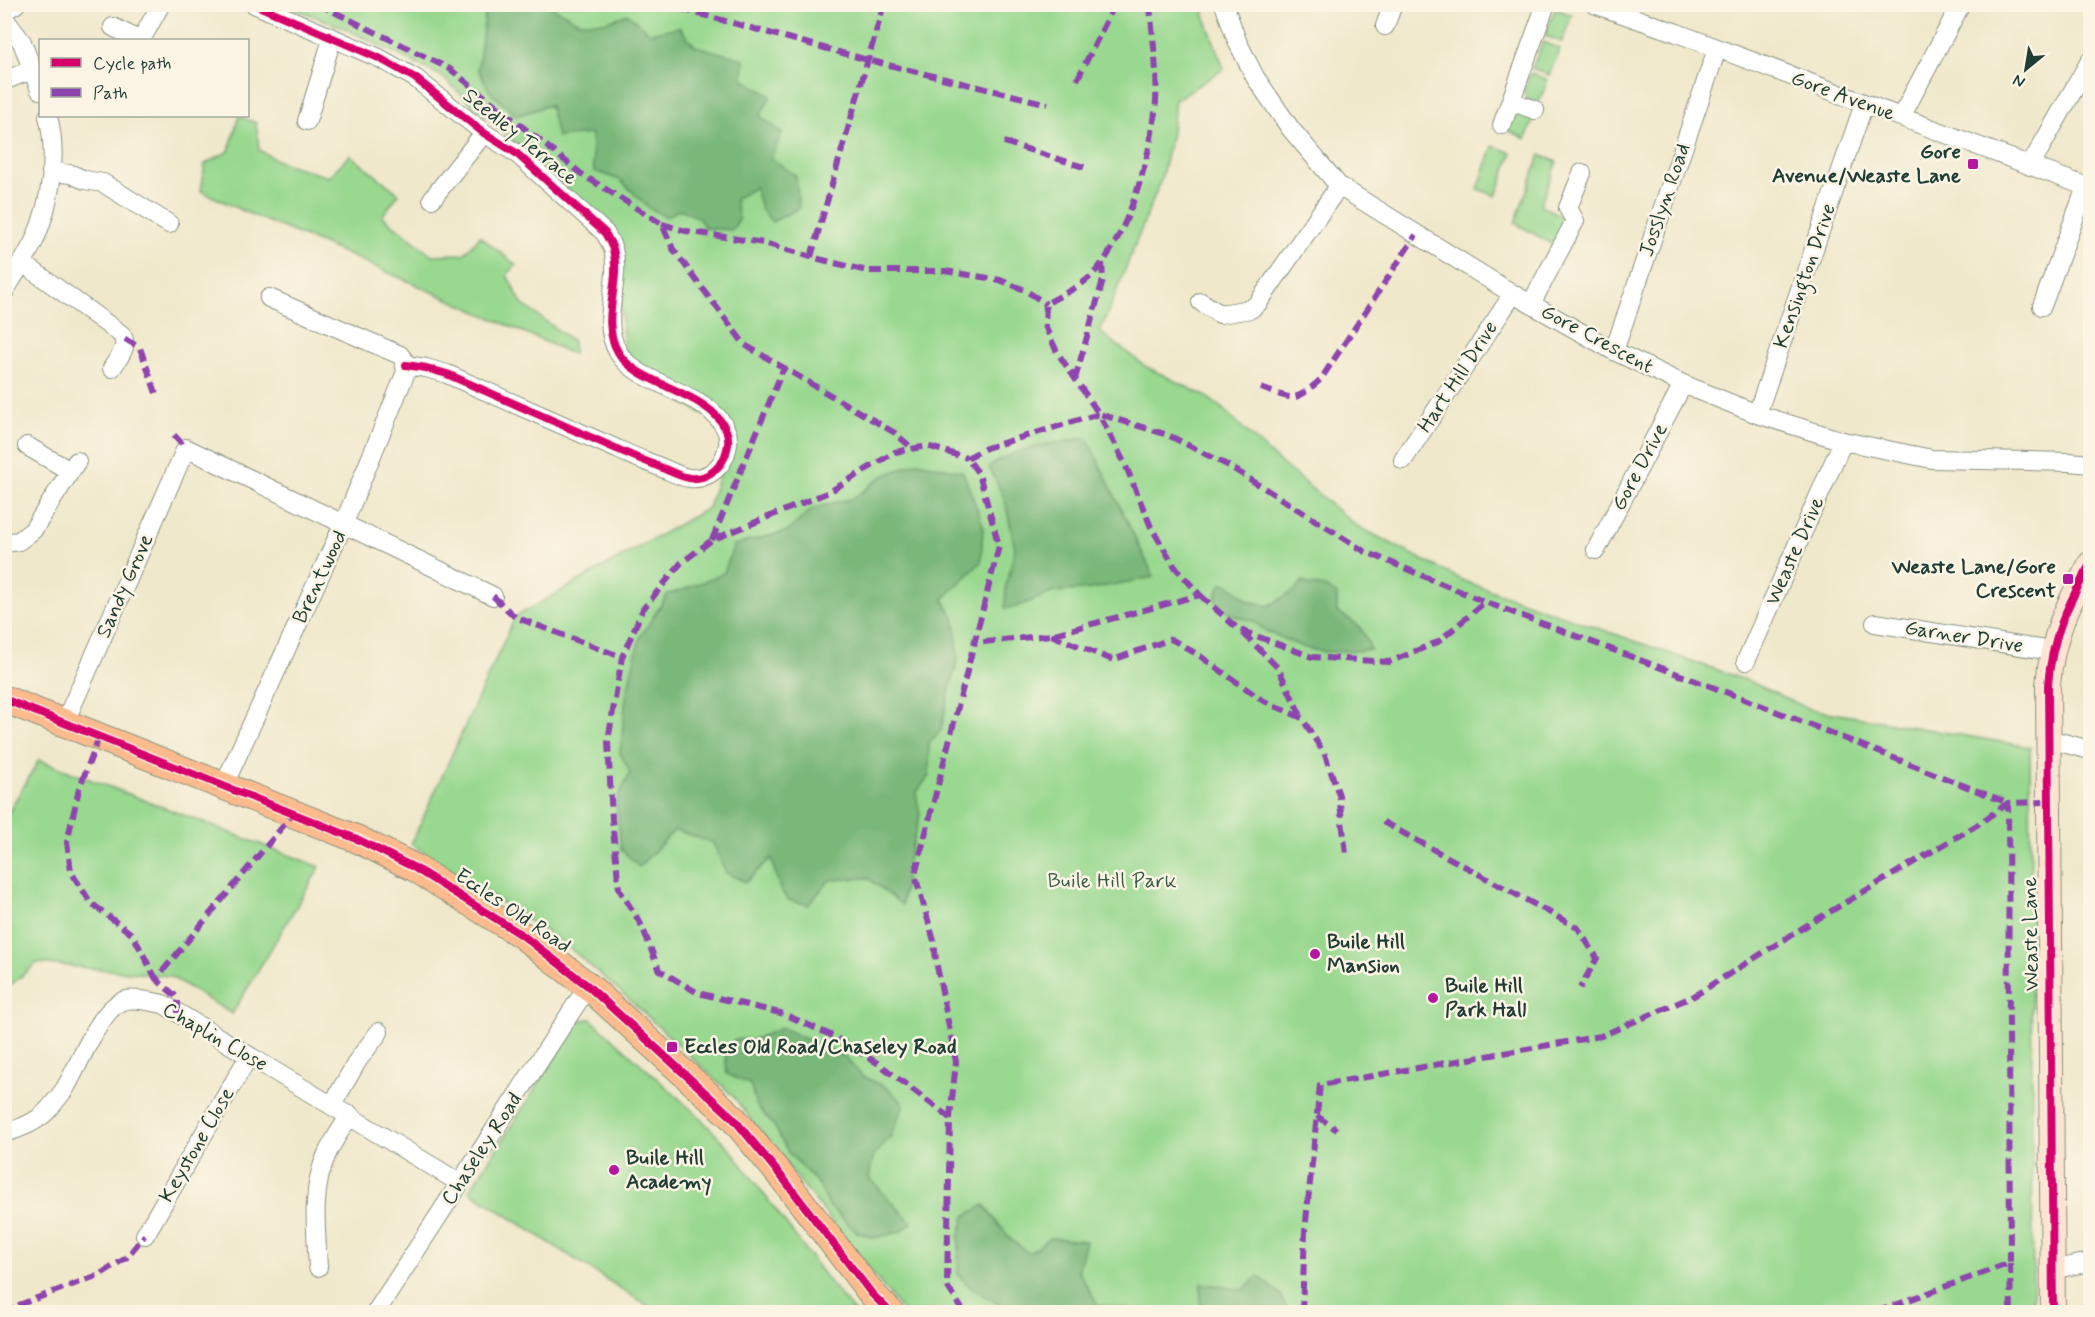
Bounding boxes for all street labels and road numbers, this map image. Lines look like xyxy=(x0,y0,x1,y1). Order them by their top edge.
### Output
street label: Gore Avenue xyxy=(1787,64,1899,128)
street label: Seedley Terrace xyxy=(457,82,583,192)
street label: Josslyn Road xyxy=(1633,140,1697,260)
street label: Kensington Drive xyxy=(1767,200,1845,353)
street label: Gore Crescent xyxy=(1536,298,1658,381)
street label: Hart Hill Drive xyxy=(1411,316,1505,438)
street label: Gore Drive xyxy=(1605,418,1675,516)
street label: Weaste Drive xyxy=(1759,492,1831,610)
street label: Brentwood xyxy=(286,526,354,628)
street label: Sandy Grove xyxy=(90,530,160,642)
street label: Garner Drive xyxy=(1903,614,2025,660)
street label: Eccles Old Road xyxy=(450,862,576,960)
street label: Weaste Lane xyxy=(2016,877,2046,991)
street label: Chaplin Close xyxy=(157,996,273,1078)
street label: Keystone Close xyxy=(153,1082,241,1208)
street label: Chaseley Road xyxy=(435,1087,529,1211)

